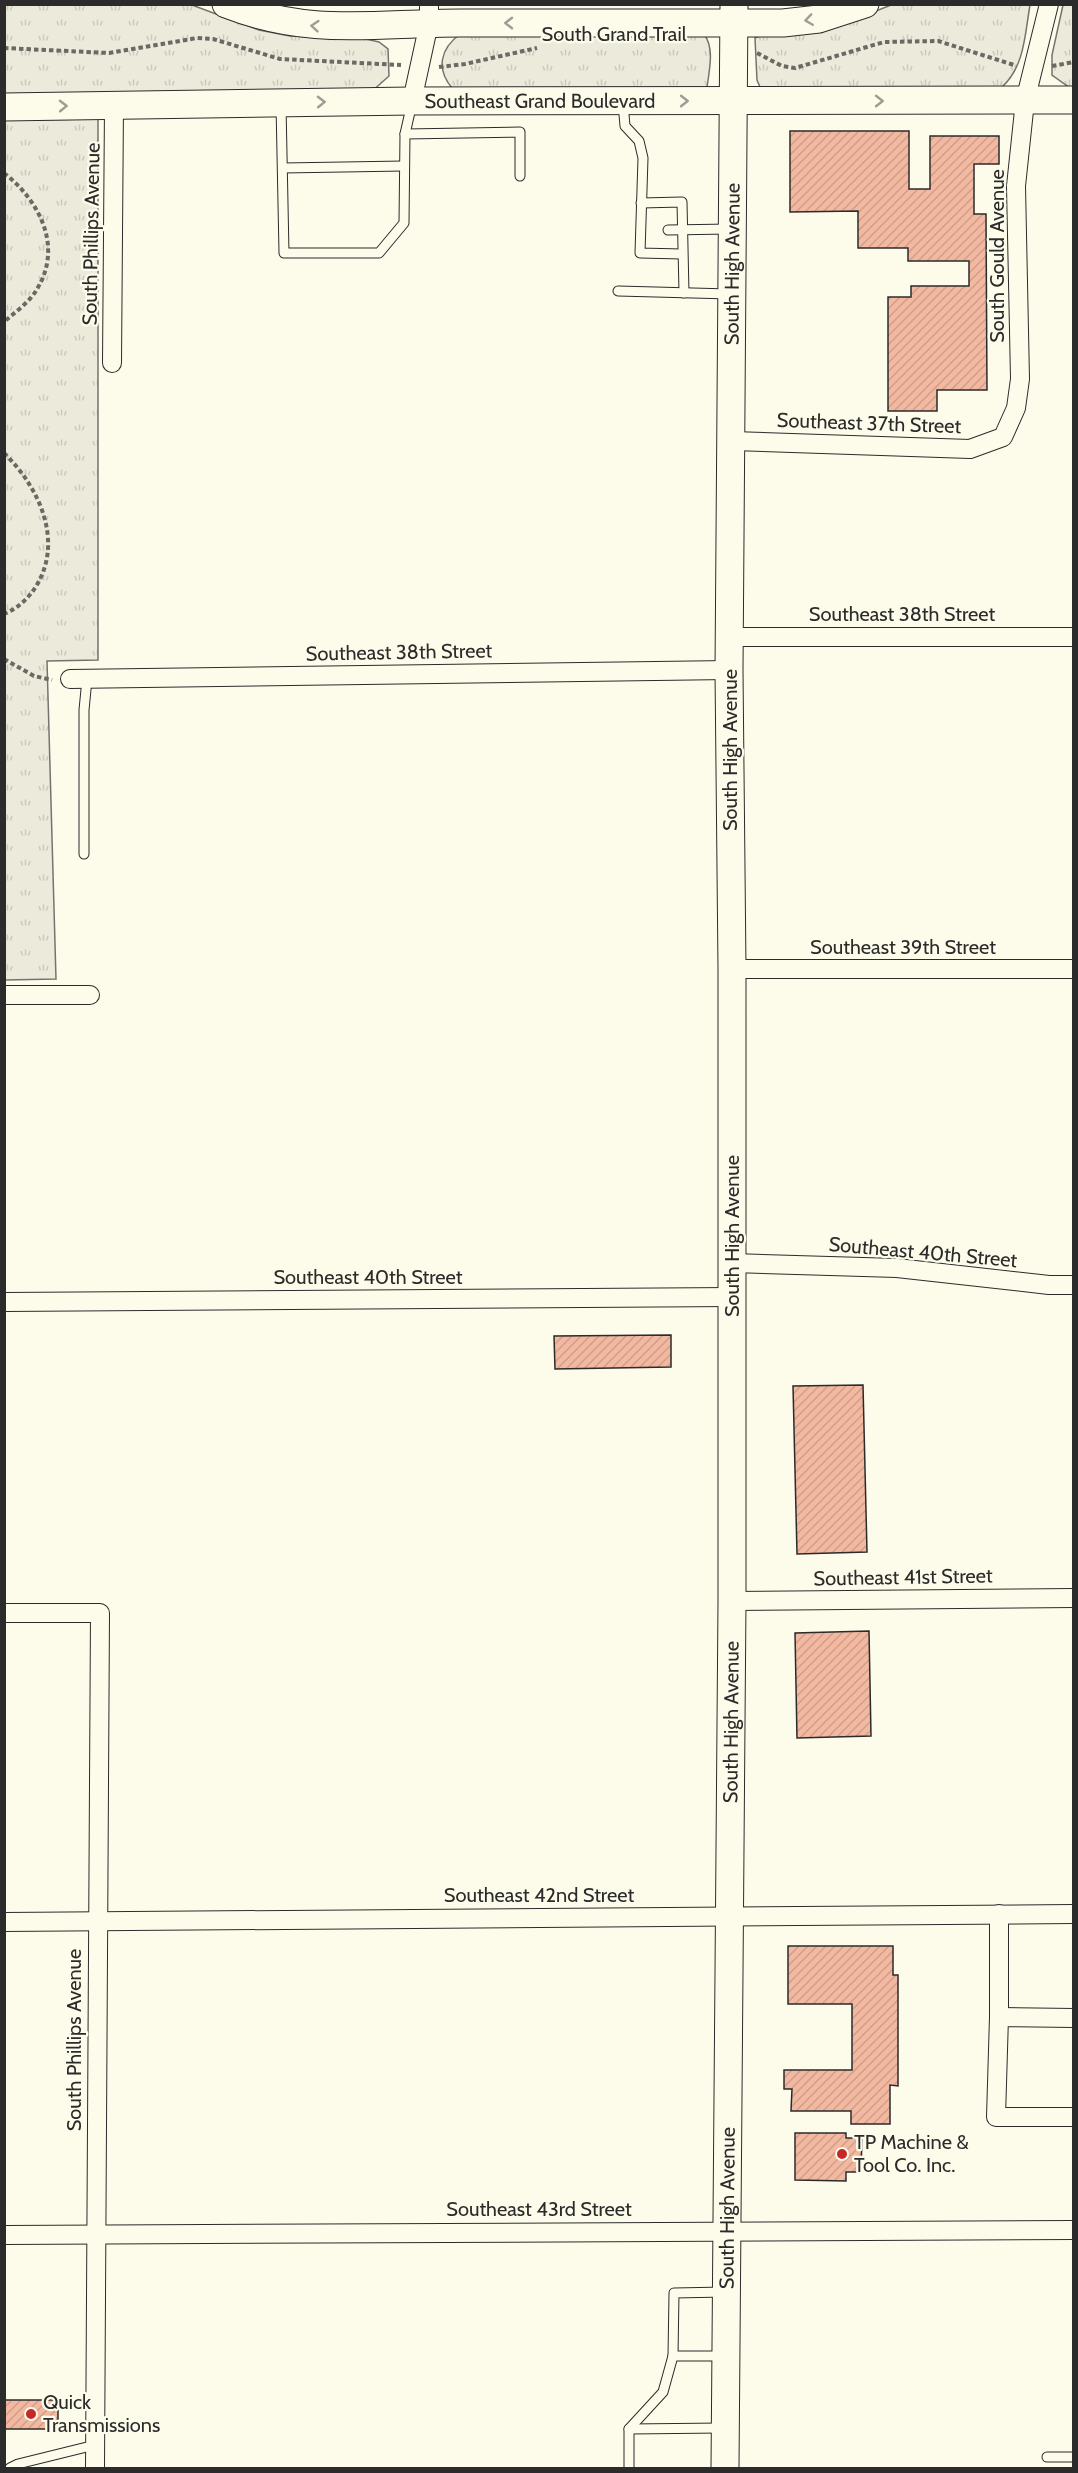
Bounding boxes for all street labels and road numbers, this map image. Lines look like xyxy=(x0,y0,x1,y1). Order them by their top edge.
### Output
street label: South Grand Trail xyxy=(542,22,687,46)
street label: Southeast Grand Boulevard xyxy=(425,89,655,113)
street label: South Phillips Avenue xyxy=(77,142,105,326)
street label: South Gould Avenue xyxy=(985,169,1009,343)
street label: South High Avenue xyxy=(719,183,745,345)
street label: Southeast 37th Street xyxy=(776,408,962,438)
street label: Southeast 38th Street xyxy=(809,602,996,626)
street label: Southeast 38th Street xyxy=(306,638,493,666)
street label: South High Avenue xyxy=(718,669,742,831)
street label: Southeast 39th Street xyxy=(810,935,996,959)
street label: South High Avenue xyxy=(720,1155,744,1317)
street label: Southeast 40th Street xyxy=(828,1232,1018,1272)
street label: Southeast 40th Street xyxy=(273,1265,463,1289)
street label: Southeast 41st Street xyxy=(813,1563,993,1591)
street label: South High Avenue xyxy=(718,1641,744,1803)
street label: Southeast 42nd Street xyxy=(444,1883,634,1907)
street label: South Phillips Avenue xyxy=(62,1949,86,2131)
street label: South High Avenue xyxy=(714,2127,740,2289)
street label: Southeast 43rd Street xyxy=(446,2197,632,2221)

